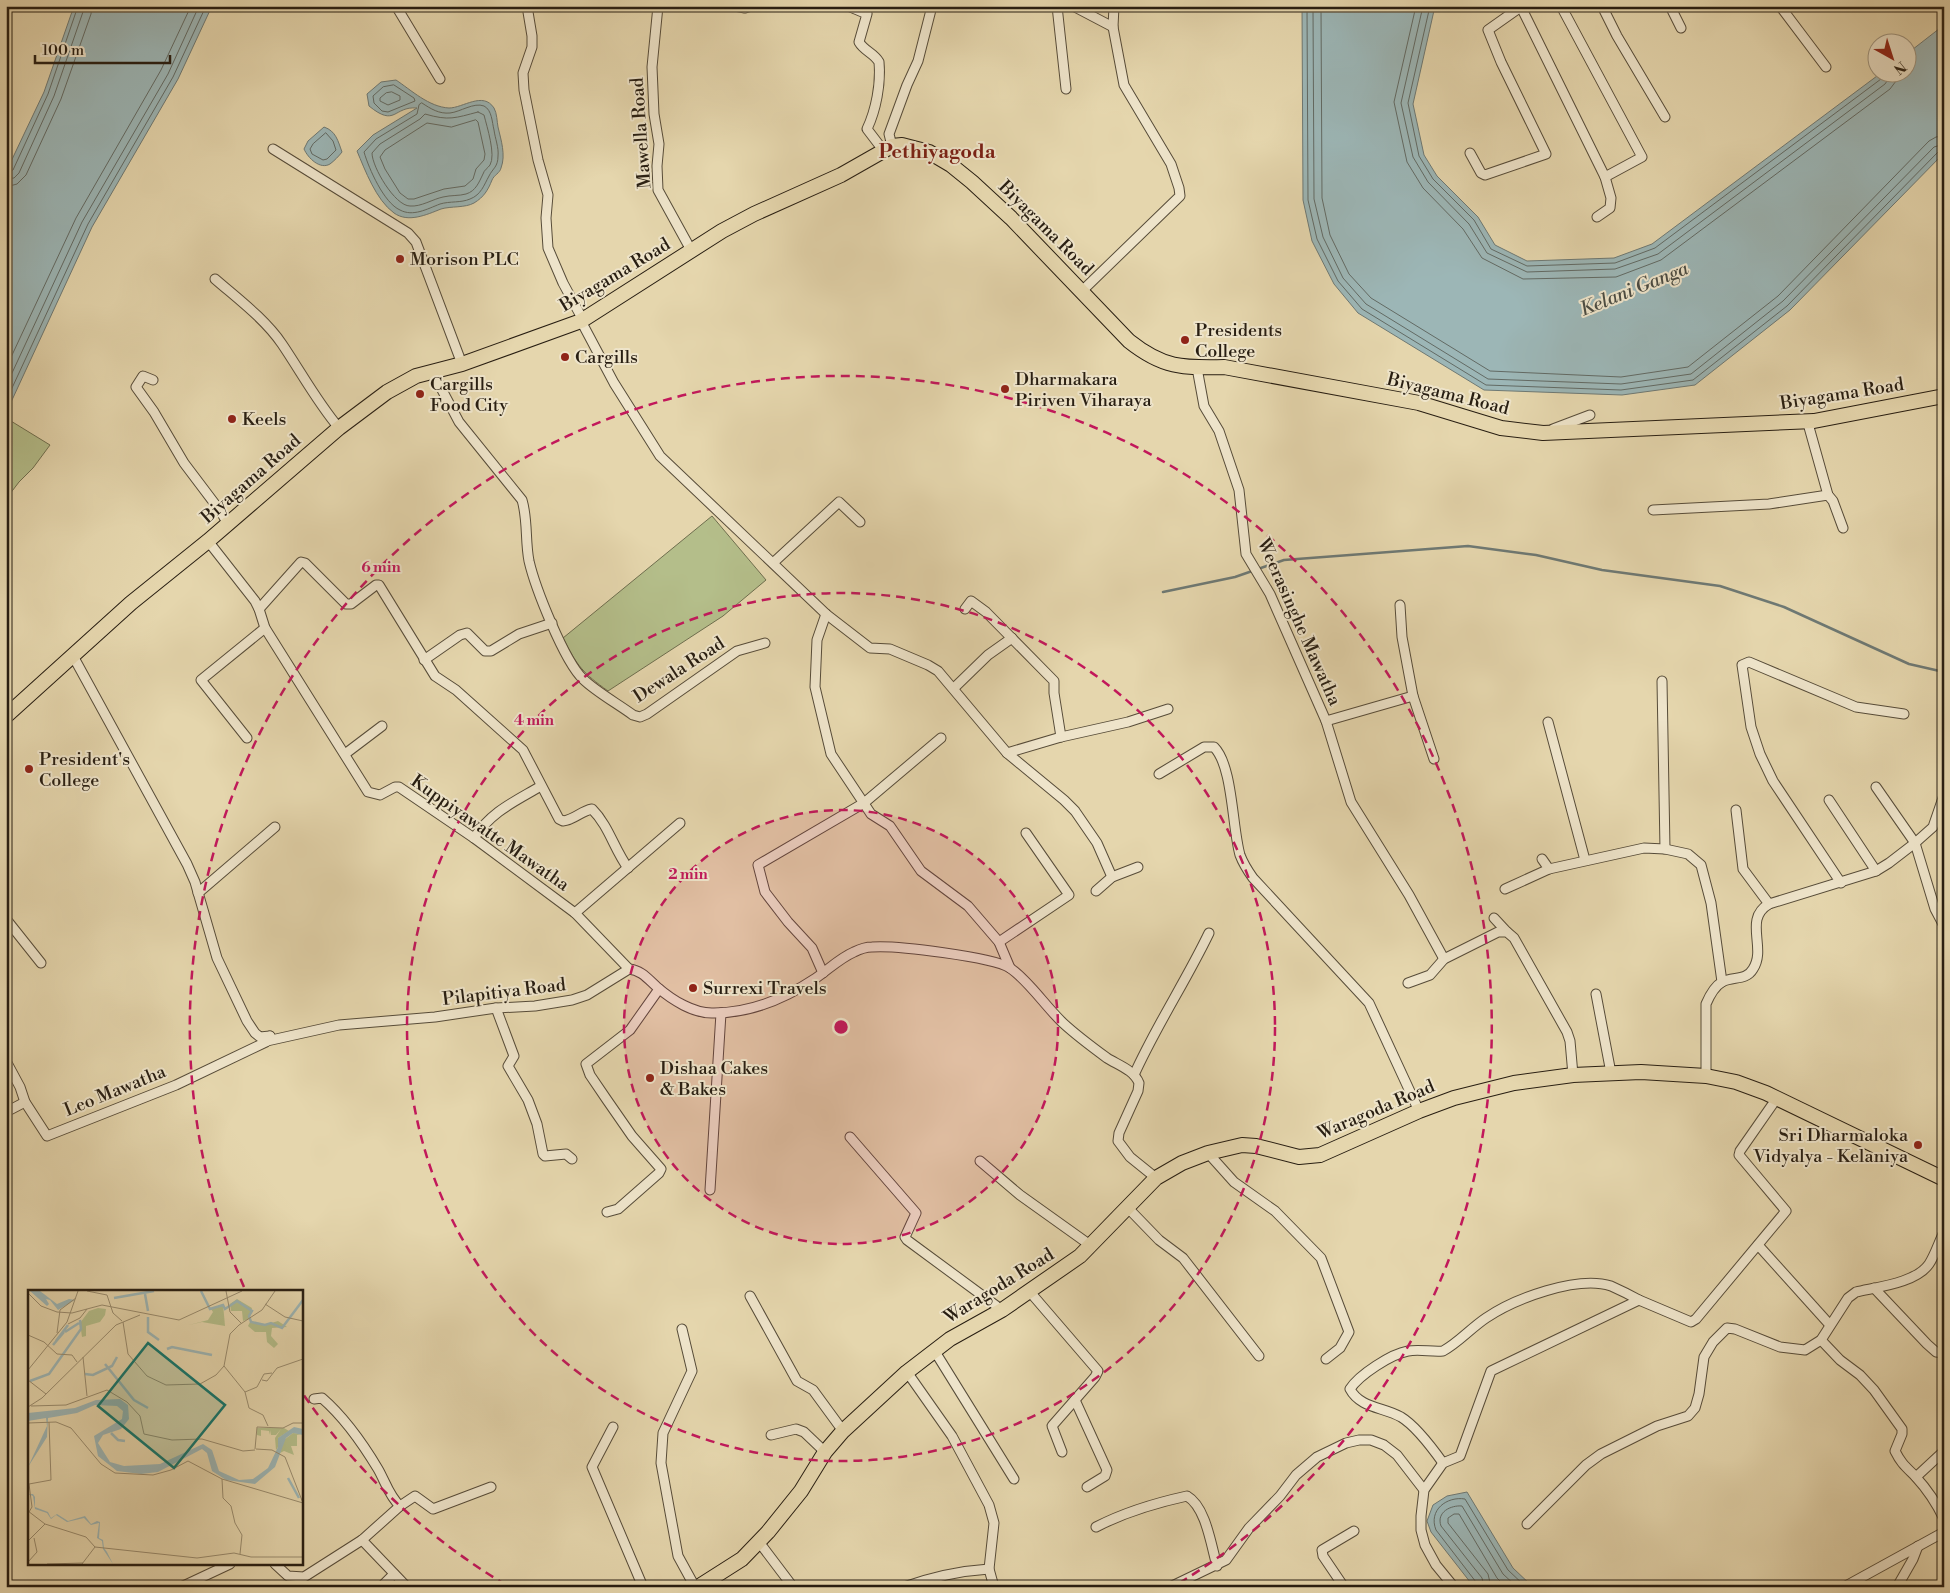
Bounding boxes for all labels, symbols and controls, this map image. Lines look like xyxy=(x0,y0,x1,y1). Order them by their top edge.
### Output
scale bar xyxy=(35,32,170,64)
north arrow xyxy=(1868,32,1918,82)
text: 100 m xyxy=(42,41,84,60)
text: N xyxy=(1890,57,1910,78)
street label: Mawella Road xyxy=(626,76,656,189)
district label: Pethiyagoda xyxy=(878,140,996,165)
street label: Biyagama Road xyxy=(993,175,1099,281)
street label: Biyagama Road xyxy=(555,233,675,318)
place label: Morison PLC xyxy=(410,248,519,271)
marker: Morison PLC xyxy=(394,253,406,265)
water label: Kelani Ganga xyxy=(1576,256,1692,322)
place label: Presidents College xyxy=(1195,319,1282,363)
marker: Presidents College xyxy=(1179,334,1191,346)
place label: Cargills xyxy=(575,346,638,369)
marker: Cargills xyxy=(559,351,571,363)
street label: Biyagama Road xyxy=(1384,367,1512,420)
place label: Dharmakara Piriven Viharaya xyxy=(1015,368,1152,412)
place label: Cargills Food City xyxy=(430,373,508,417)
street label: Biyagama Road xyxy=(1777,373,1906,415)
marker: Dharmakara Piriven Viharaya xyxy=(999,383,1011,395)
marker: Cargills Food City xyxy=(414,388,426,400)
place label: Keels xyxy=(242,408,287,431)
marker: Keels xyxy=(226,413,238,425)
street label: Biyagama Road xyxy=(195,429,306,529)
street label: Weerasinghe Mawatha xyxy=(1251,534,1347,710)
text: 6 min xyxy=(361,558,402,577)
street label: Dewala Road xyxy=(629,631,730,708)
text: 4 min xyxy=(514,711,555,730)
place label: President's College xyxy=(39,748,130,792)
marker: President's College xyxy=(23,763,35,775)
street label: Kuppiyawatte Mawatha xyxy=(406,770,574,897)
text: 2 min xyxy=(668,865,708,884)
street label: Pilapitiya Road xyxy=(441,973,568,1011)
place label: Surrexi Travels xyxy=(703,977,827,1000)
marker: Surrexi Travels xyxy=(687,982,699,994)
centre of rings xyxy=(832,1018,850,1036)
place label: Dishaa Cakes & Bakes xyxy=(660,1057,768,1101)
street label: Leo Mawatha xyxy=(61,1060,170,1122)
marker: Dishaa Cakes & Bakes xyxy=(644,1072,656,1084)
street label: Waragoda Road xyxy=(1313,1075,1439,1145)
place label: Sri Dharmaloka Vidyalya - Kelaniya xyxy=(1752,1124,1909,1168)
marker: Sri Dharmaloka Vidyalya - Kelaniya xyxy=(1912,1139,1924,1151)
street label: Waragoda Road xyxy=(939,1243,1059,1329)
inset map xyxy=(28,1290,302,1566)

